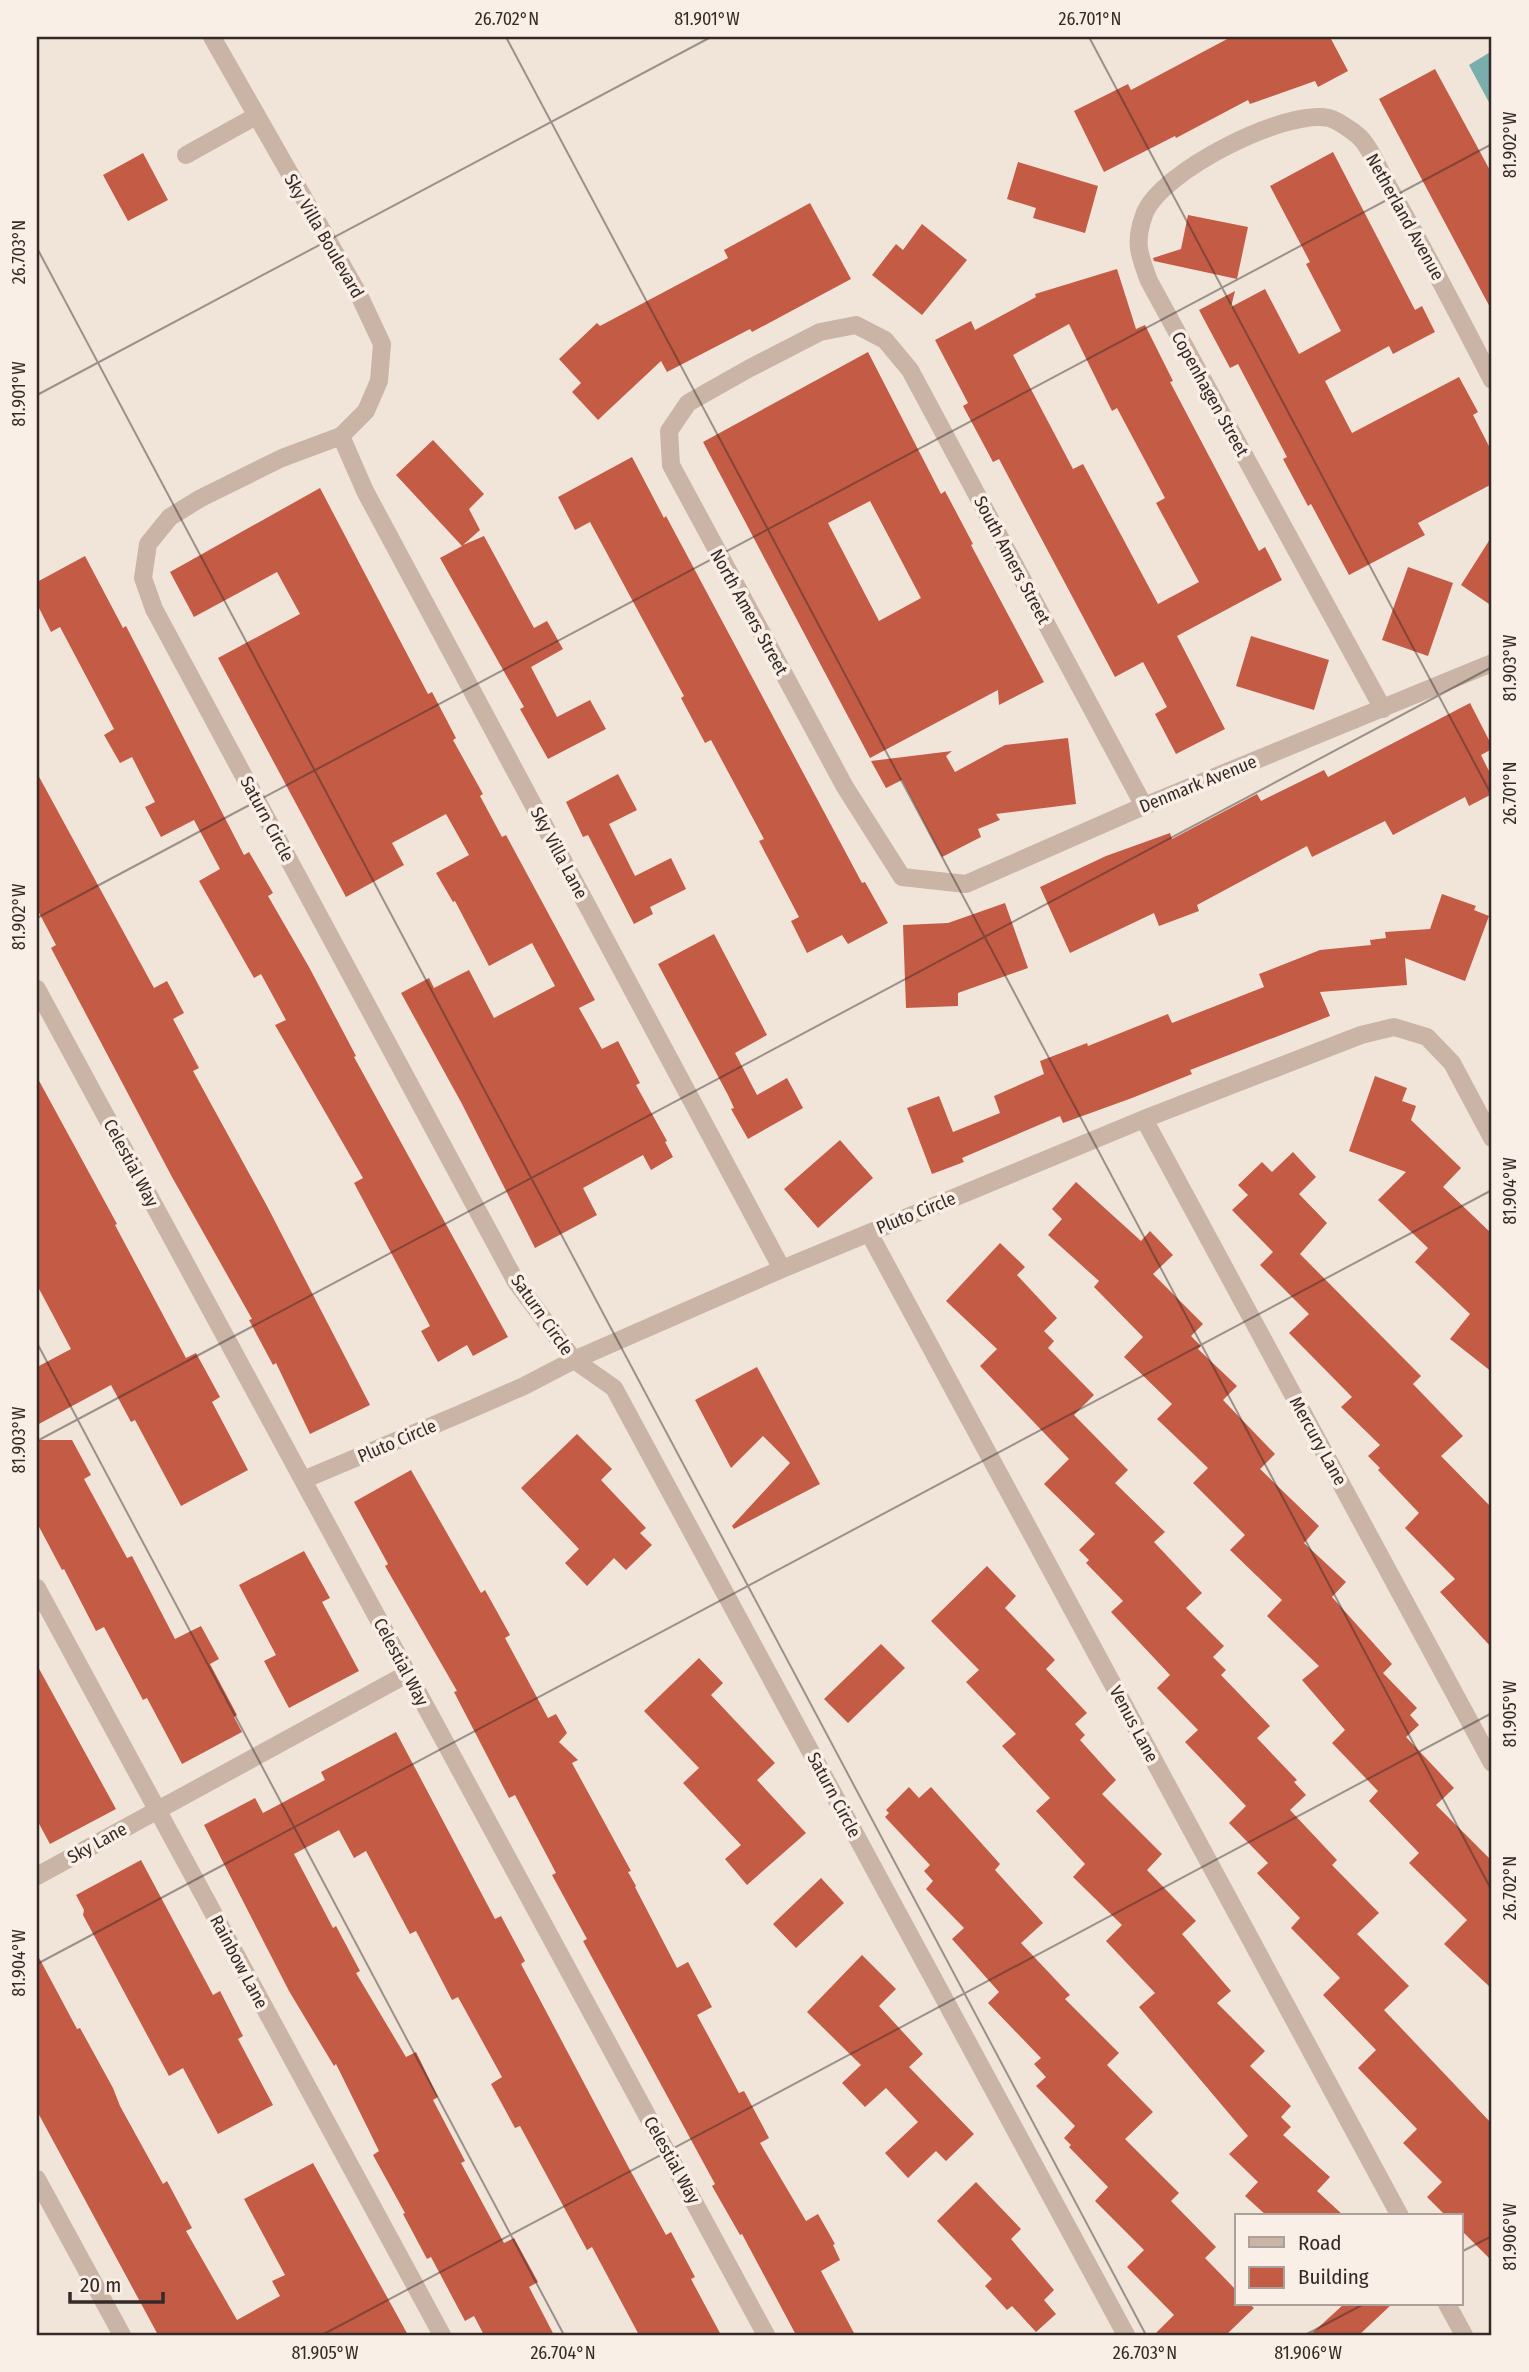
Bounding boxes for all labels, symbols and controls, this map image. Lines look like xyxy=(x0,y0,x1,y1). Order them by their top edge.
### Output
text: 26.702°N xyxy=(475,8,539,30)
text: 81.901°W xyxy=(674,8,740,30)
text: 26.701°N xyxy=(1058,8,1122,30)
text: 81.902°W xyxy=(1499,111,1521,178)
street label: Netherland Avenue xyxy=(1361,150,1449,284)
street label: Sky Villa Boulevard xyxy=(279,170,369,302)
text: 26.703°N xyxy=(8,220,30,284)
street label: Copenhagen Street xyxy=(1167,328,1253,460)
text: 81.901°W xyxy=(8,361,30,427)
street label: South Amers Street xyxy=(969,492,1055,628)
street label: North Amers Street xyxy=(705,545,793,679)
text: 81.903°W xyxy=(1499,634,1521,701)
street label: Denmark Avenue xyxy=(1136,750,1260,818)
text: 26.701°N xyxy=(1499,761,1521,825)
street label: Saturn Circle xyxy=(235,772,299,866)
street label: Sky Villa Lane xyxy=(526,803,592,903)
text: 81.902°W xyxy=(8,883,30,950)
street label: Celestial Way xyxy=(99,1115,163,1211)
text: 81.904°W xyxy=(1499,1157,1521,1225)
street label: Pluto Circle xyxy=(873,1187,959,1239)
street label: Saturn Circle xyxy=(506,1270,578,1360)
street label: Mercury Lane xyxy=(1285,1393,1351,1489)
text: 81.903°W xyxy=(8,1406,30,1473)
street label: Pluto Circle xyxy=(354,1415,440,1467)
street label: Celestial Way xyxy=(369,1614,433,1710)
text: 81.905°W xyxy=(1499,1680,1521,1748)
street label: Venus Lane xyxy=(1105,1682,1163,1766)
street label: Saturn Circle xyxy=(802,1748,866,1842)
street label: Sky Lane xyxy=(63,1818,131,1868)
text: 26.702°N xyxy=(1499,1856,1521,1920)
street label: Rainbow Lane xyxy=(205,1912,273,2013)
text: 81.904°W xyxy=(8,1929,30,1997)
street label: Celestial Way xyxy=(639,2112,705,2208)
text: 81.906°W xyxy=(1499,2203,1521,2271)
legend xyxy=(1235,2214,1462,2306)
text: Road xyxy=(1298,2230,1342,2256)
scale bar xyxy=(70,2260,163,2304)
text: Building xyxy=(1298,2264,1369,2290)
text: 20 m xyxy=(80,2272,121,2298)
text: 81.905°W xyxy=(291,2342,359,2364)
text: 26.704°N xyxy=(530,2342,596,2364)
text: 26.703°N xyxy=(1113,2342,1177,2364)
text: 81.906°W xyxy=(1274,2342,1342,2364)

